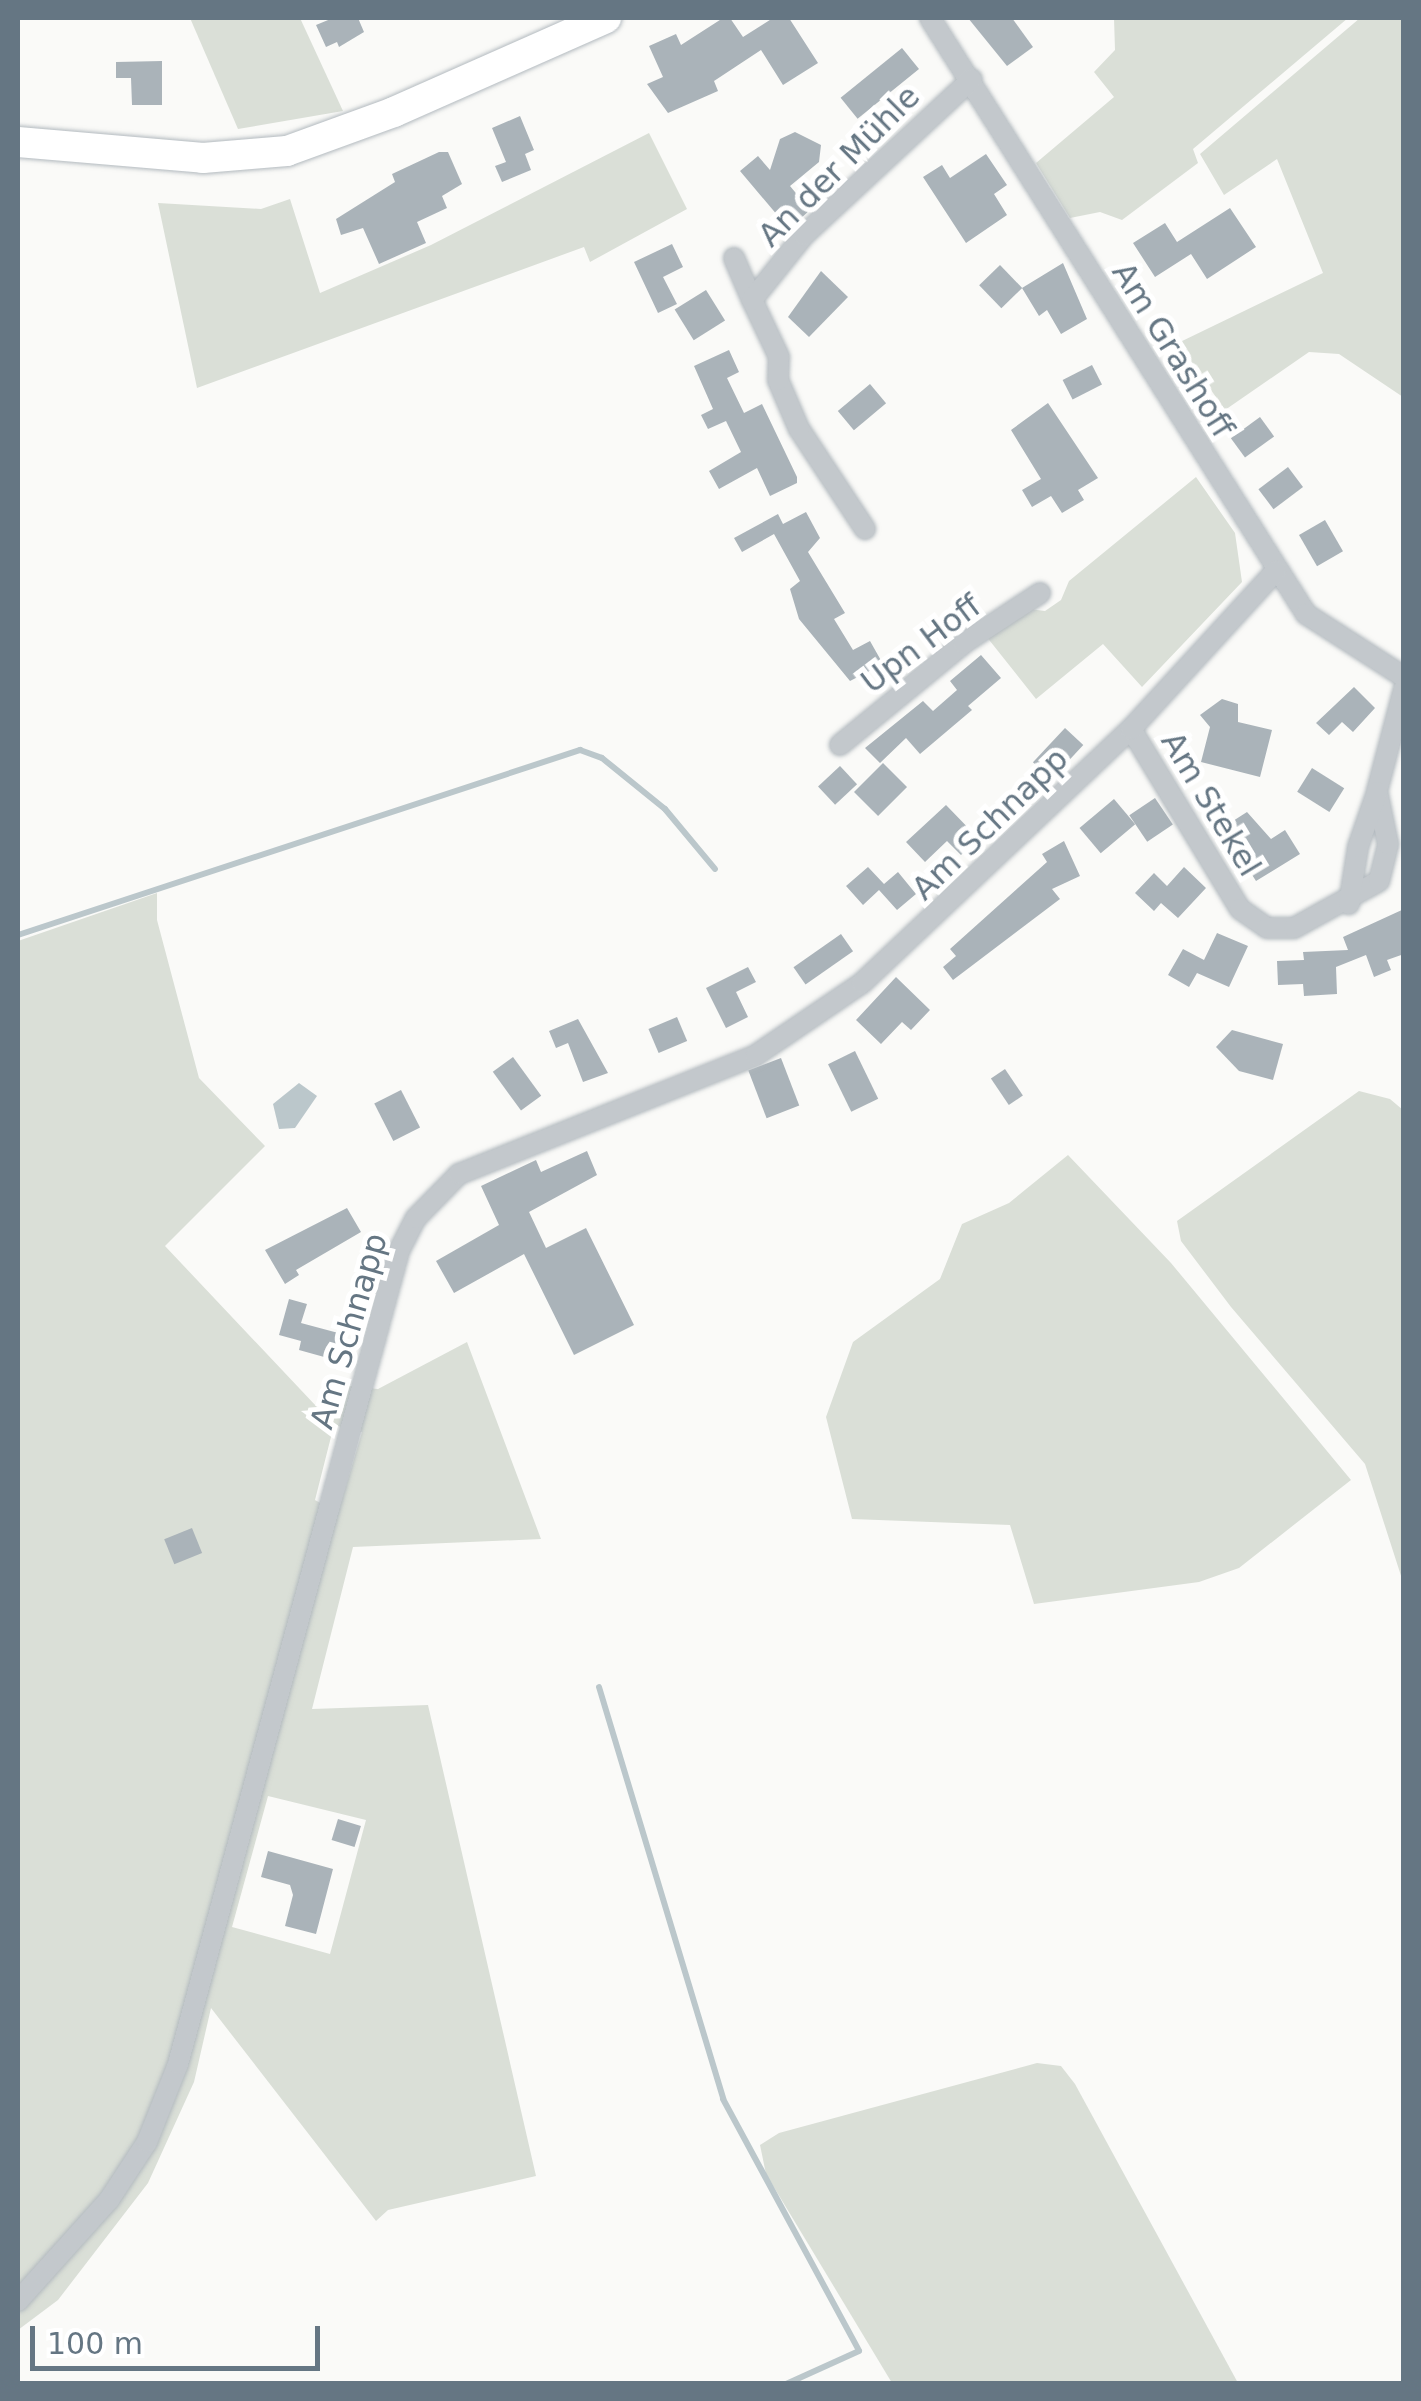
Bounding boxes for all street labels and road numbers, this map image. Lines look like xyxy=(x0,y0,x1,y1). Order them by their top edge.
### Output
street label: An der Mühle xyxy=(750,77,928,255)
street label: Am Grashoff xyxy=(1104,255,1242,445)
street label: Upn Hoff xyxy=(854,587,988,701)
street label: Am Stekel xyxy=(1153,725,1269,883)
street label: Am Schnapp xyxy=(904,740,1076,908)
street label: Am Schnapp xyxy=(303,1229,395,1433)

